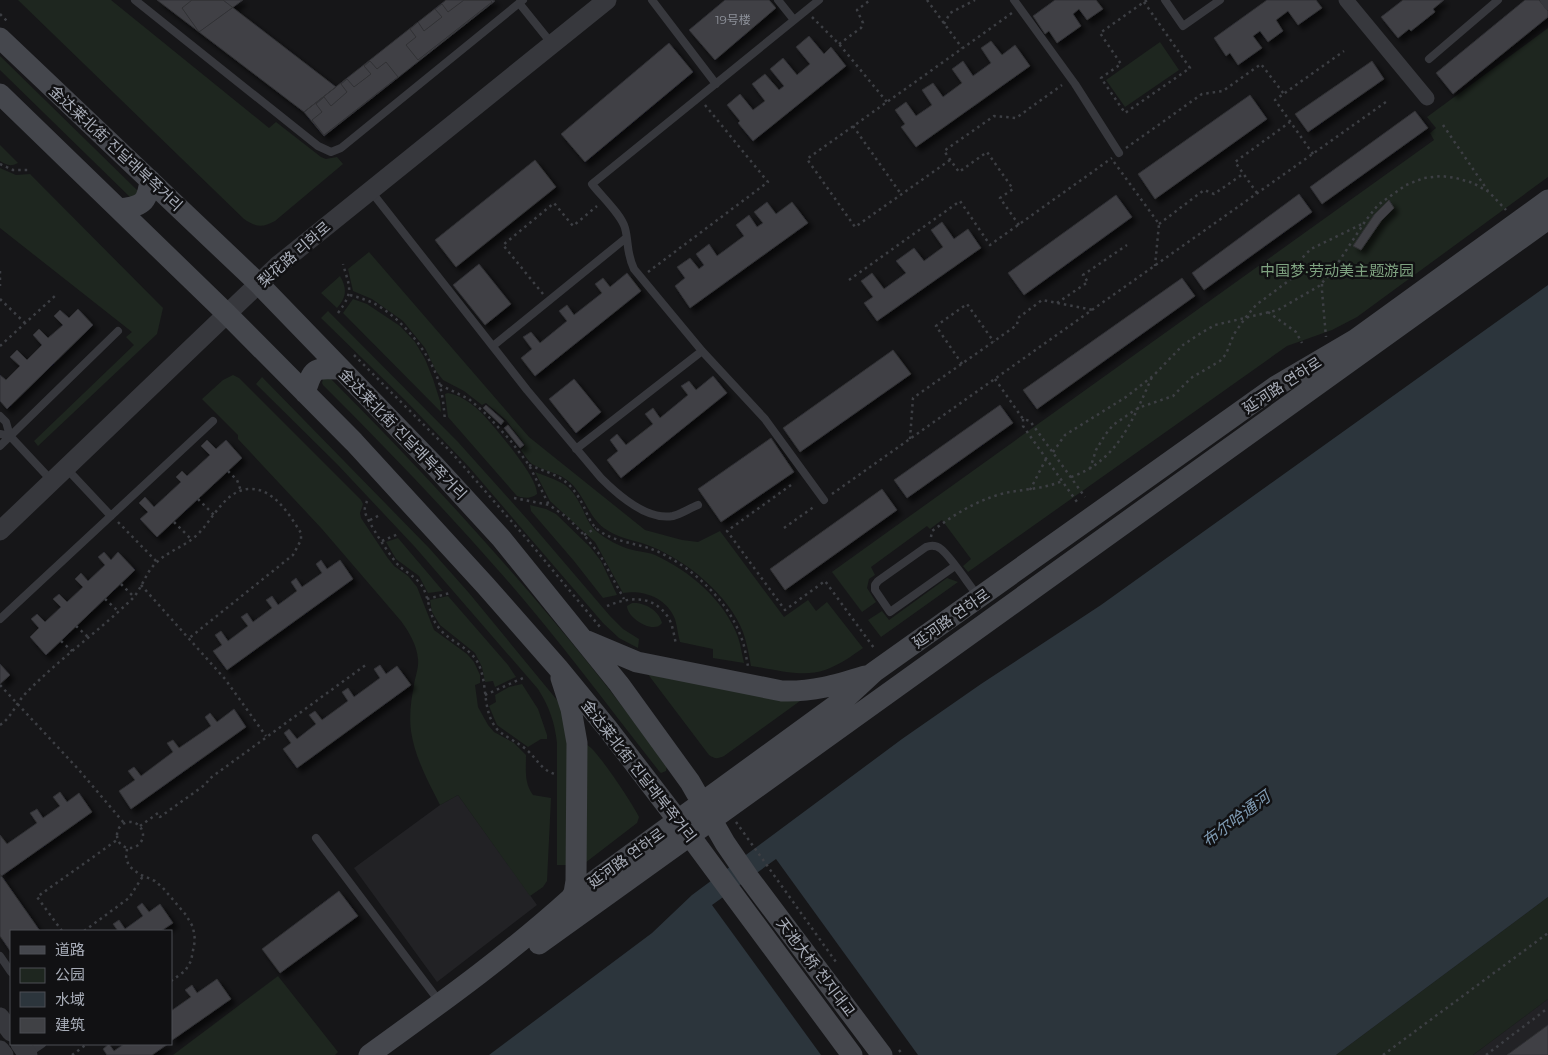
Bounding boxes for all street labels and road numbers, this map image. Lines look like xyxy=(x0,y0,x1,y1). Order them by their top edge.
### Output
street label: 金达莱北街 진달래북쪽거리 xyxy=(45,81,187,215)
street label: 梨花路 리화로 xyxy=(254,217,334,291)
street label: 延河路 연하로 xyxy=(1239,352,1325,418)
street label: 金达莱北街 진달래북쪽거리 xyxy=(335,364,471,504)
street label: 延河路 연하로 xyxy=(909,584,993,652)
street label: 金达莱北街 진달래북쪽거리 xyxy=(577,696,701,846)
street label: 延河路 연하로 xyxy=(584,824,668,892)
street label: 天池大桥 천지대교 xyxy=(773,914,859,1020)

